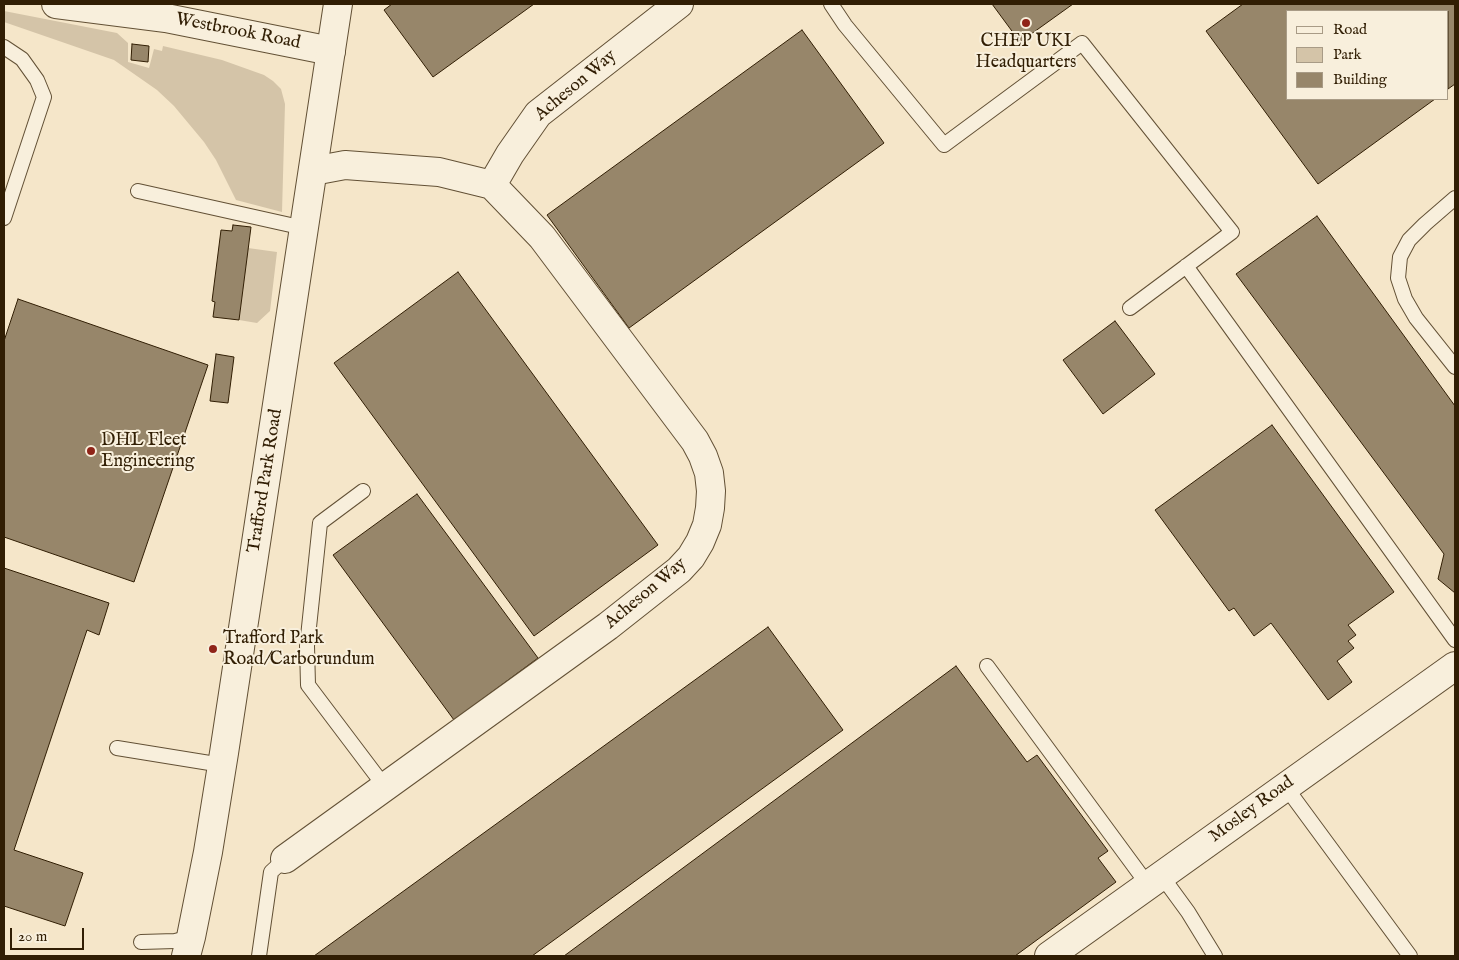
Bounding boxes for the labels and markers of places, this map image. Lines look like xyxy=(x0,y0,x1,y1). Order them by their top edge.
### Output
marker: CHEP UKI Headquarters xyxy=(1020,17,1032,29)
place label: CHEP UKI Headquarters xyxy=(976,31,1076,74)
place label: DHL Fleet Engineering xyxy=(101,430,195,472)
marker: DHL Fleet Engineering xyxy=(85,445,97,457)
place label: Trafford Park Road/Carborundum xyxy=(223,628,375,670)
marker: Trafford Park Road/Carborundum xyxy=(207,643,219,655)

